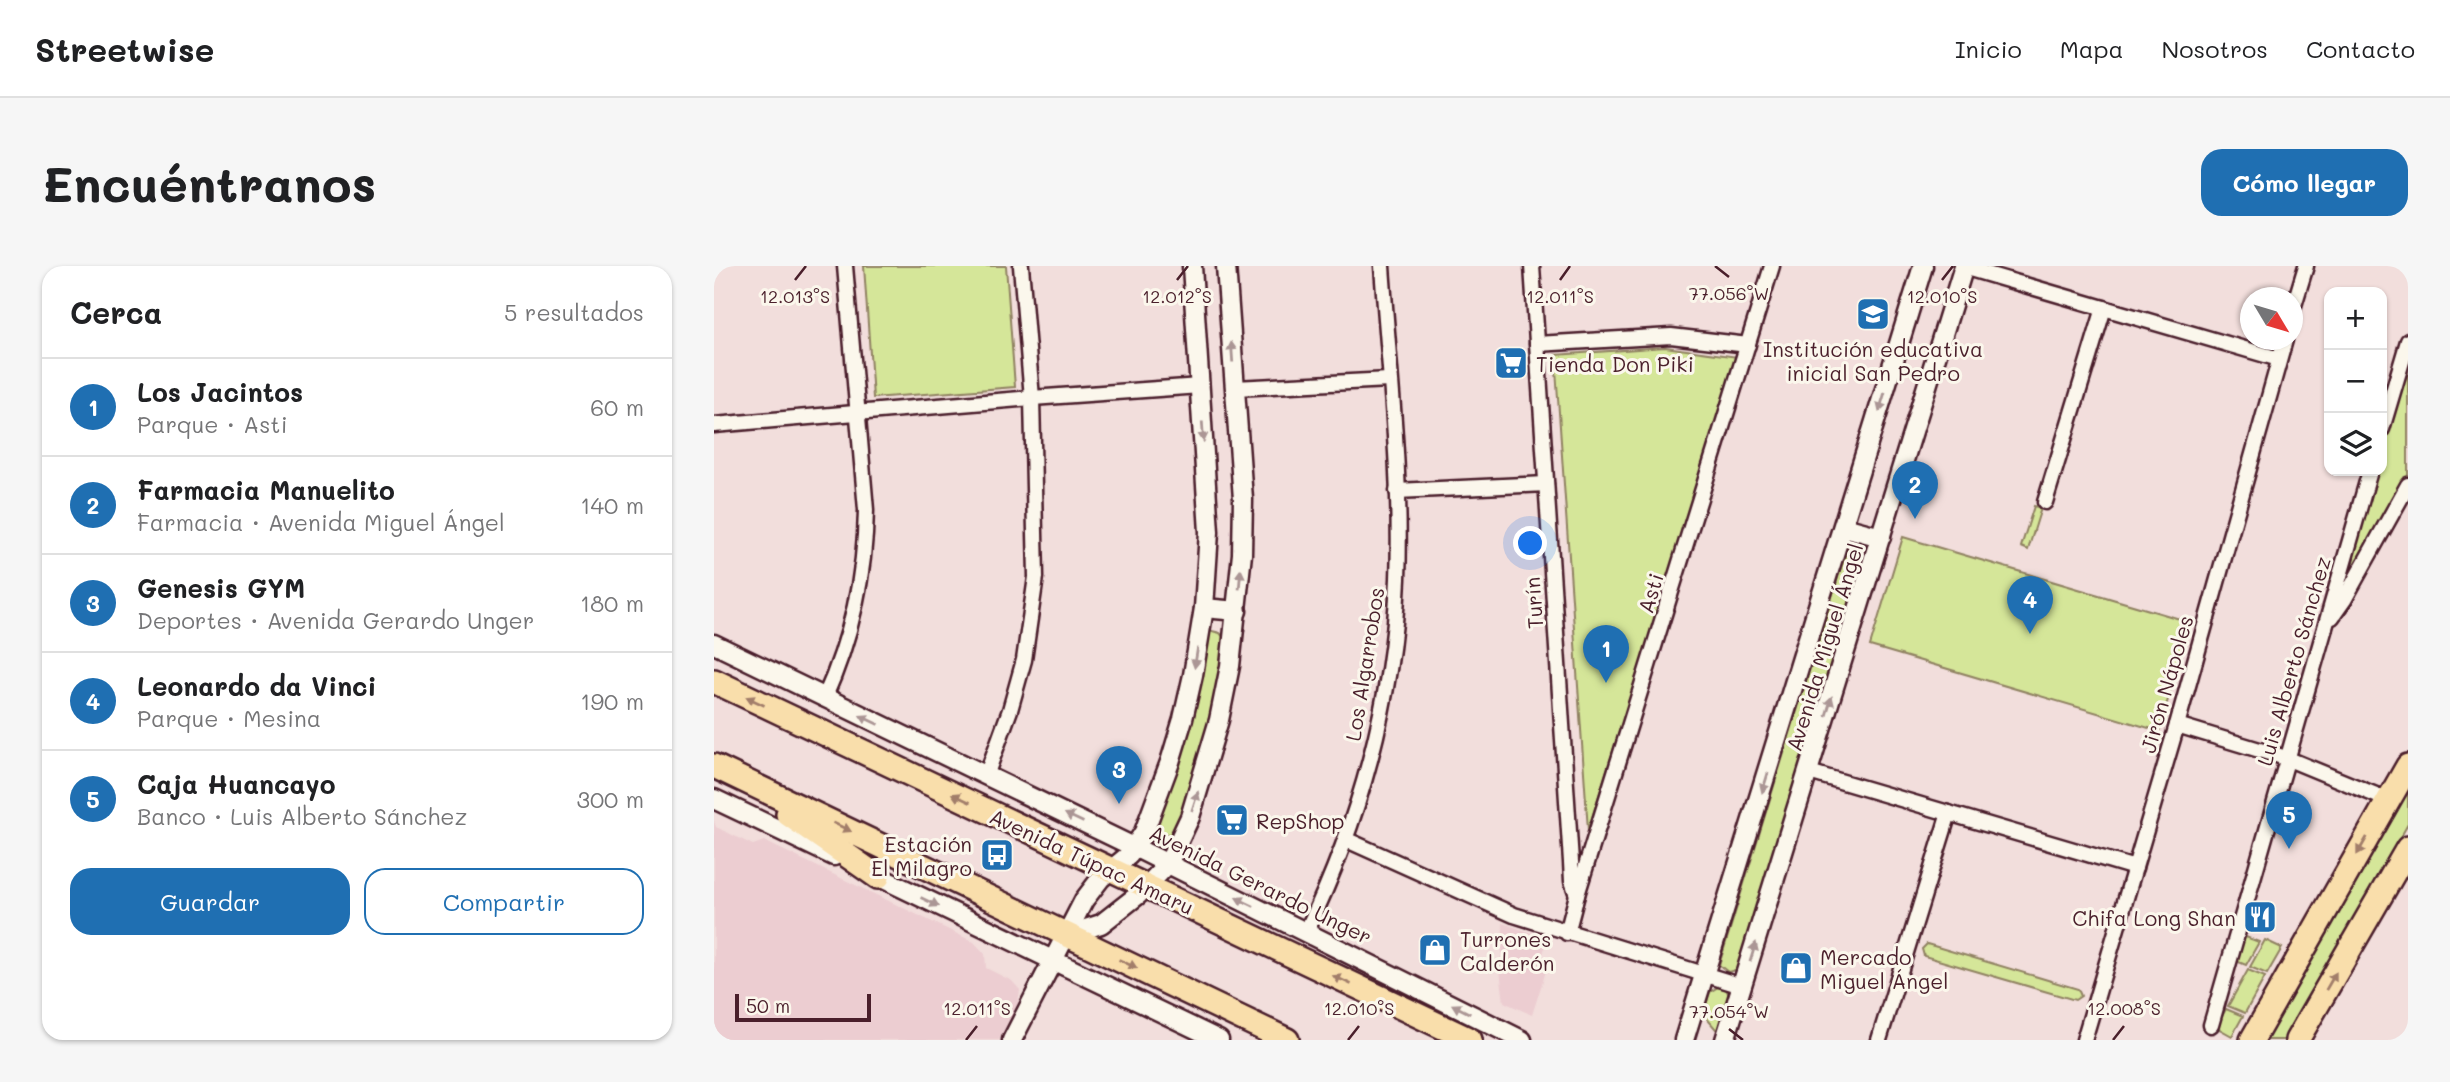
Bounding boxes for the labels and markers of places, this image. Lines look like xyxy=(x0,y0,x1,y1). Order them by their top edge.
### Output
school or university icon: Institución educativa inicial San Pedro xyxy=(1854,295,1892,333)
place label: Institución educativa inicial San Pedro xyxy=(1763,335,1983,386)
supermarket icon: Tienda Don Piki xyxy=(1492,344,1530,382)
place label: Tienda Don Piki xyxy=(1536,350,1694,377)
pin: 2 xyxy=(1892,461,1938,519)
pin: 4 xyxy=(2007,576,2053,634)
pin: 1 xyxy=(1583,625,1629,683)
pin: 3 xyxy=(1096,746,1142,804)
pin: 5 xyxy=(2266,791,2312,849)
supermarket icon: RepShop xyxy=(1213,801,1251,839)
place label: RepShop xyxy=(1256,807,1345,834)
place label: Estación El Milagro xyxy=(871,830,972,881)
bus stop icon: Estación El Milagro xyxy=(978,836,1016,874)
restaurant icon: Chifa Long Shan xyxy=(2241,898,2279,936)
place label: Chifa Long Shan xyxy=(2072,904,2236,931)
place label: Turrones Calderón xyxy=(1460,925,1554,976)
shop icon: Turrones Calderón xyxy=(1416,931,1454,969)
place label: Mercado Miguel Ángel xyxy=(1820,943,1948,994)
shop icon: Mercado Miguel Ángel xyxy=(1777,949,1815,987)

